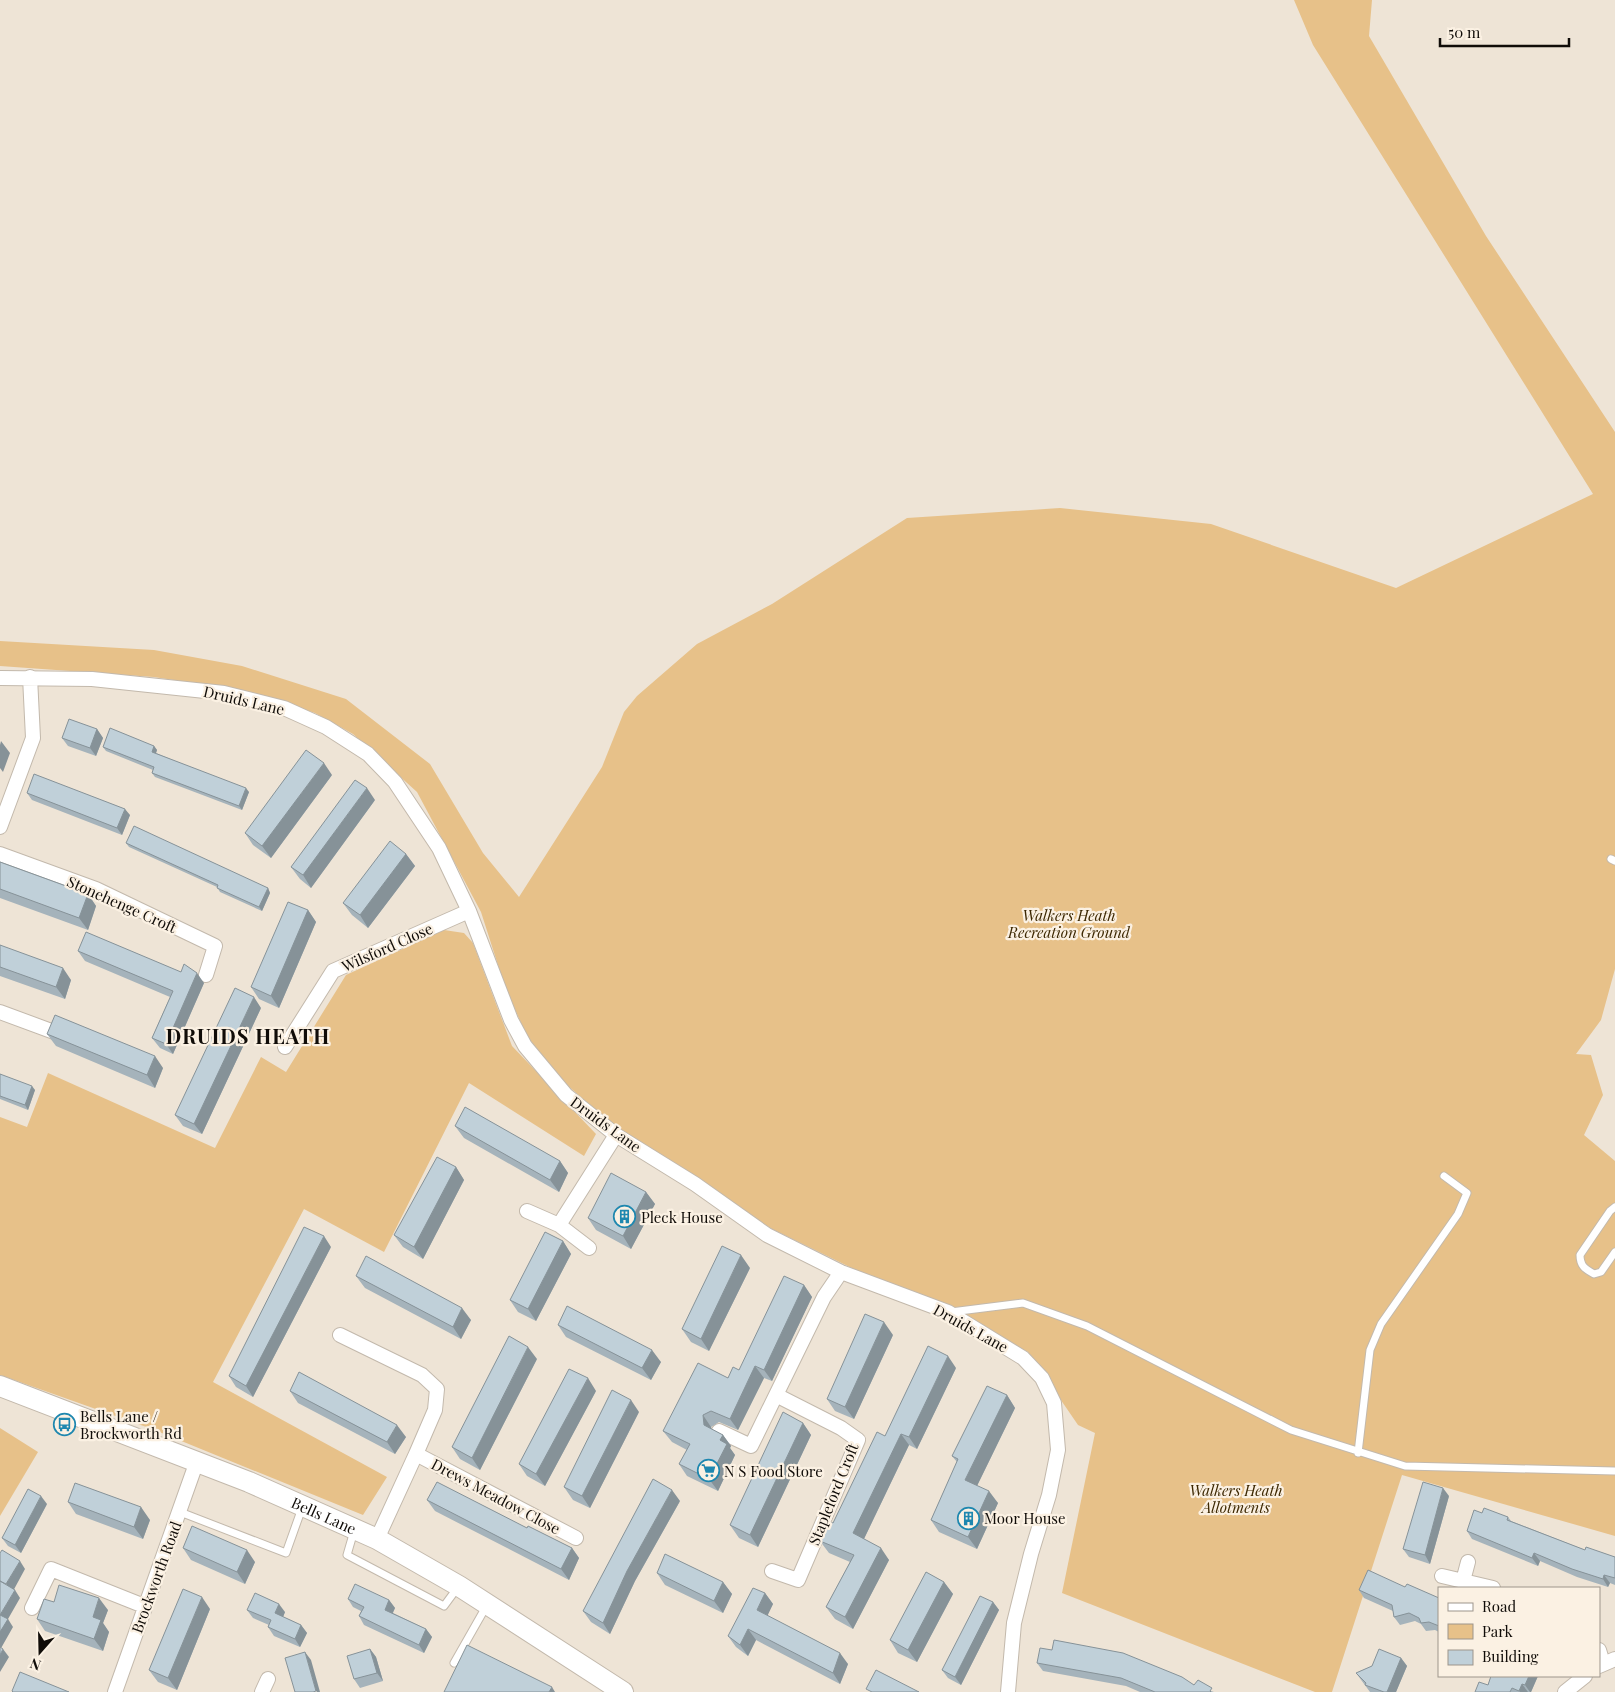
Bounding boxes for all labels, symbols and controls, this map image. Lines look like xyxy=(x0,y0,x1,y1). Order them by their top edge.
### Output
scale bar xyxy=(1440,15,1569,47)
text: 50 m xyxy=(1448,22,1481,42)
street label: Druids Lane xyxy=(201,681,287,719)
street label: Stonehenge Croft xyxy=(64,871,180,937)
park label: Walkers Heath Recreation Ground xyxy=(1007,905,1131,942)
street label: Wilsford Close xyxy=(338,918,436,976)
district label: DRUIDS HEATH xyxy=(166,1022,330,1049)
street label: Druids Lane xyxy=(567,1092,645,1156)
building icon: Pleck House xyxy=(613,1205,637,1229)
place label: Pleck House xyxy=(641,1207,723,1227)
street label: Druids Lane xyxy=(930,1299,1012,1357)
place label: Bells Lane / Brockworth Rd xyxy=(80,1406,182,1443)
bus stop icon: Bells Lane / Brockworth Rd xyxy=(52,1413,76,1437)
street label: Stapleford Croft xyxy=(803,1439,863,1548)
street label: Drews Meadow Close xyxy=(428,1454,564,1538)
supermarket icon: N S Food Store xyxy=(696,1459,720,1483)
place label: N S Food Store xyxy=(724,1461,823,1481)
park label: Walkers Heath Allotments xyxy=(1189,1480,1283,1517)
street label: Bells Lane xyxy=(288,1492,360,1539)
building icon: Moor House xyxy=(956,1506,980,1530)
place label: Moor House xyxy=(984,1508,1066,1528)
street label: Brockworth Road xyxy=(126,1518,186,1636)
legend xyxy=(1438,1587,1600,1677)
text: Road xyxy=(1482,1596,1516,1616)
text: Park xyxy=(1482,1621,1514,1641)
north arrow xyxy=(15,1627,65,1677)
text: Building xyxy=(1482,1646,1539,1666)
text: N xyxy=(27,1654,43,1675)

